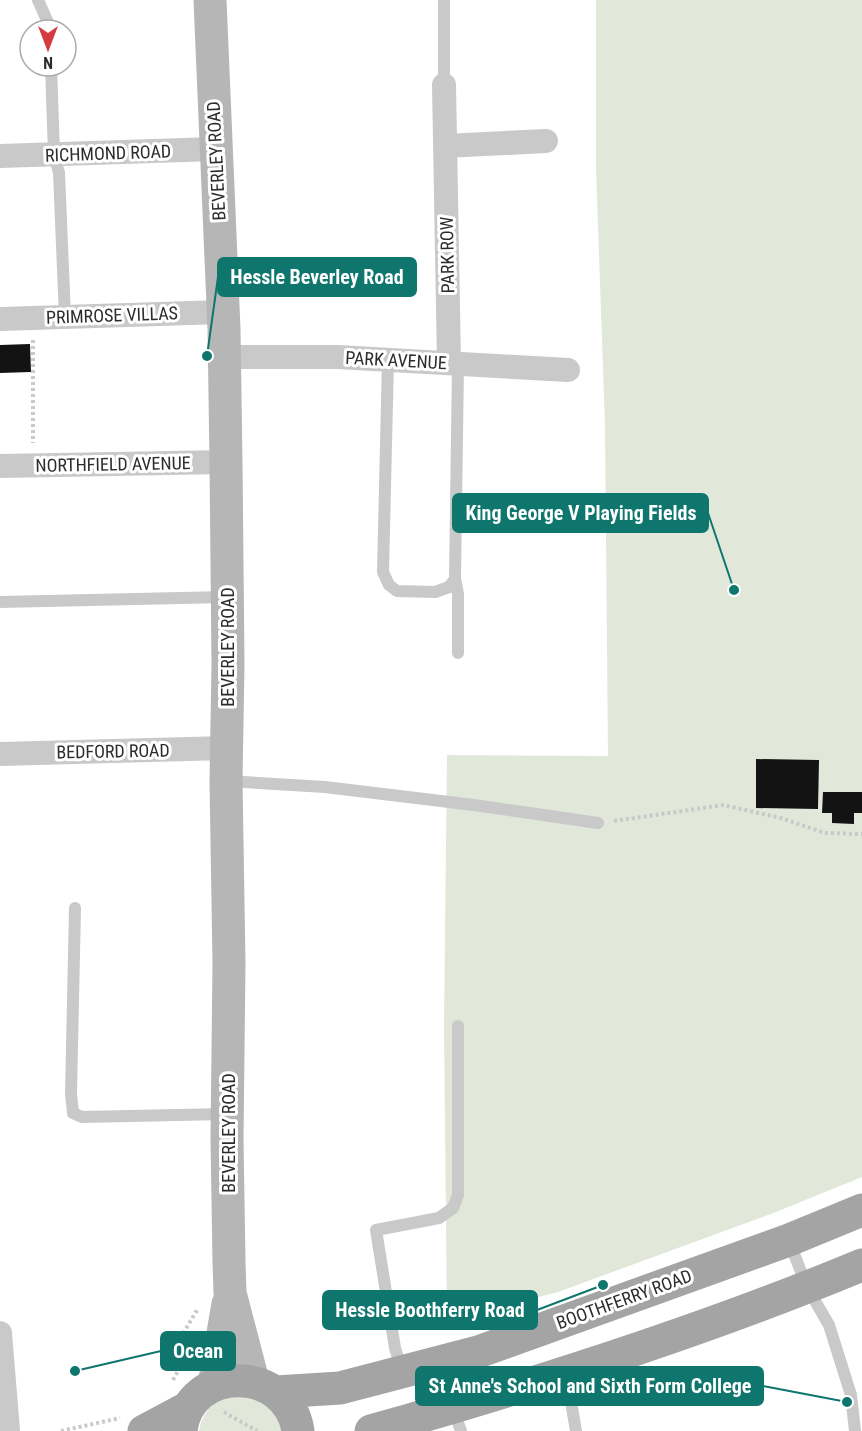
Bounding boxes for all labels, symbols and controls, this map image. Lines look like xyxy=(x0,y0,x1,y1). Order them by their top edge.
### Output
north arrow xyxy=(18,18,78,78)
text: N xyxy=(43,53,53,72)
street label: BEVERLEY ROAD xyxy=(202,101,230,221)
street label: RICHMOND ROAD xyxy=(45,140,171,166)
street label: PARK ROW xyxy=(436,216,458,294)
callout: Hessle Beverley Road xyxy=(218,258,416,296)
text: Hessle Beverley Road xyxy=(230,265,404,289)
street label: PRIMROSE VILLAS xyxy=(46,302,178,328)
street label: PARK AVENUE xyxy=(345,347,447,373)
street label: NORTHFIELD AVENUE xyxy=(35,452,191,476)
callout: King George V Playing Fields xyxy=(453,494,708,532)
text: King George V Playing Fields xyxy=(465,501,697,525)
street label: BEVERLEY ROAD xyxy=(217,587,238,707)
street label: BEDFORD ROAD xyxy=(56,740,170,762)
street label: BEVERLEY ROAD xyxy=(218,1073,239,1193)
street label: BOOTHFERRY ROAD xyxy=(553,1265,695,1333)
callout: Hessle Boothferry Road xyxy=(323,1291,537,1329)
text: Hessle Boothferry Road xyxy=(335,1298,525,1322)
callout: Ocean xyxy=(161,1332,235,1370)
text: Ocean xyxy=(173,1339,223,1363)
callout: St Anne's School and Sixth Form College xyxy=(416,1367,763,1405)
text: St Anne's School and Sixth Form College xyxy=(429,1374,751,1398)

